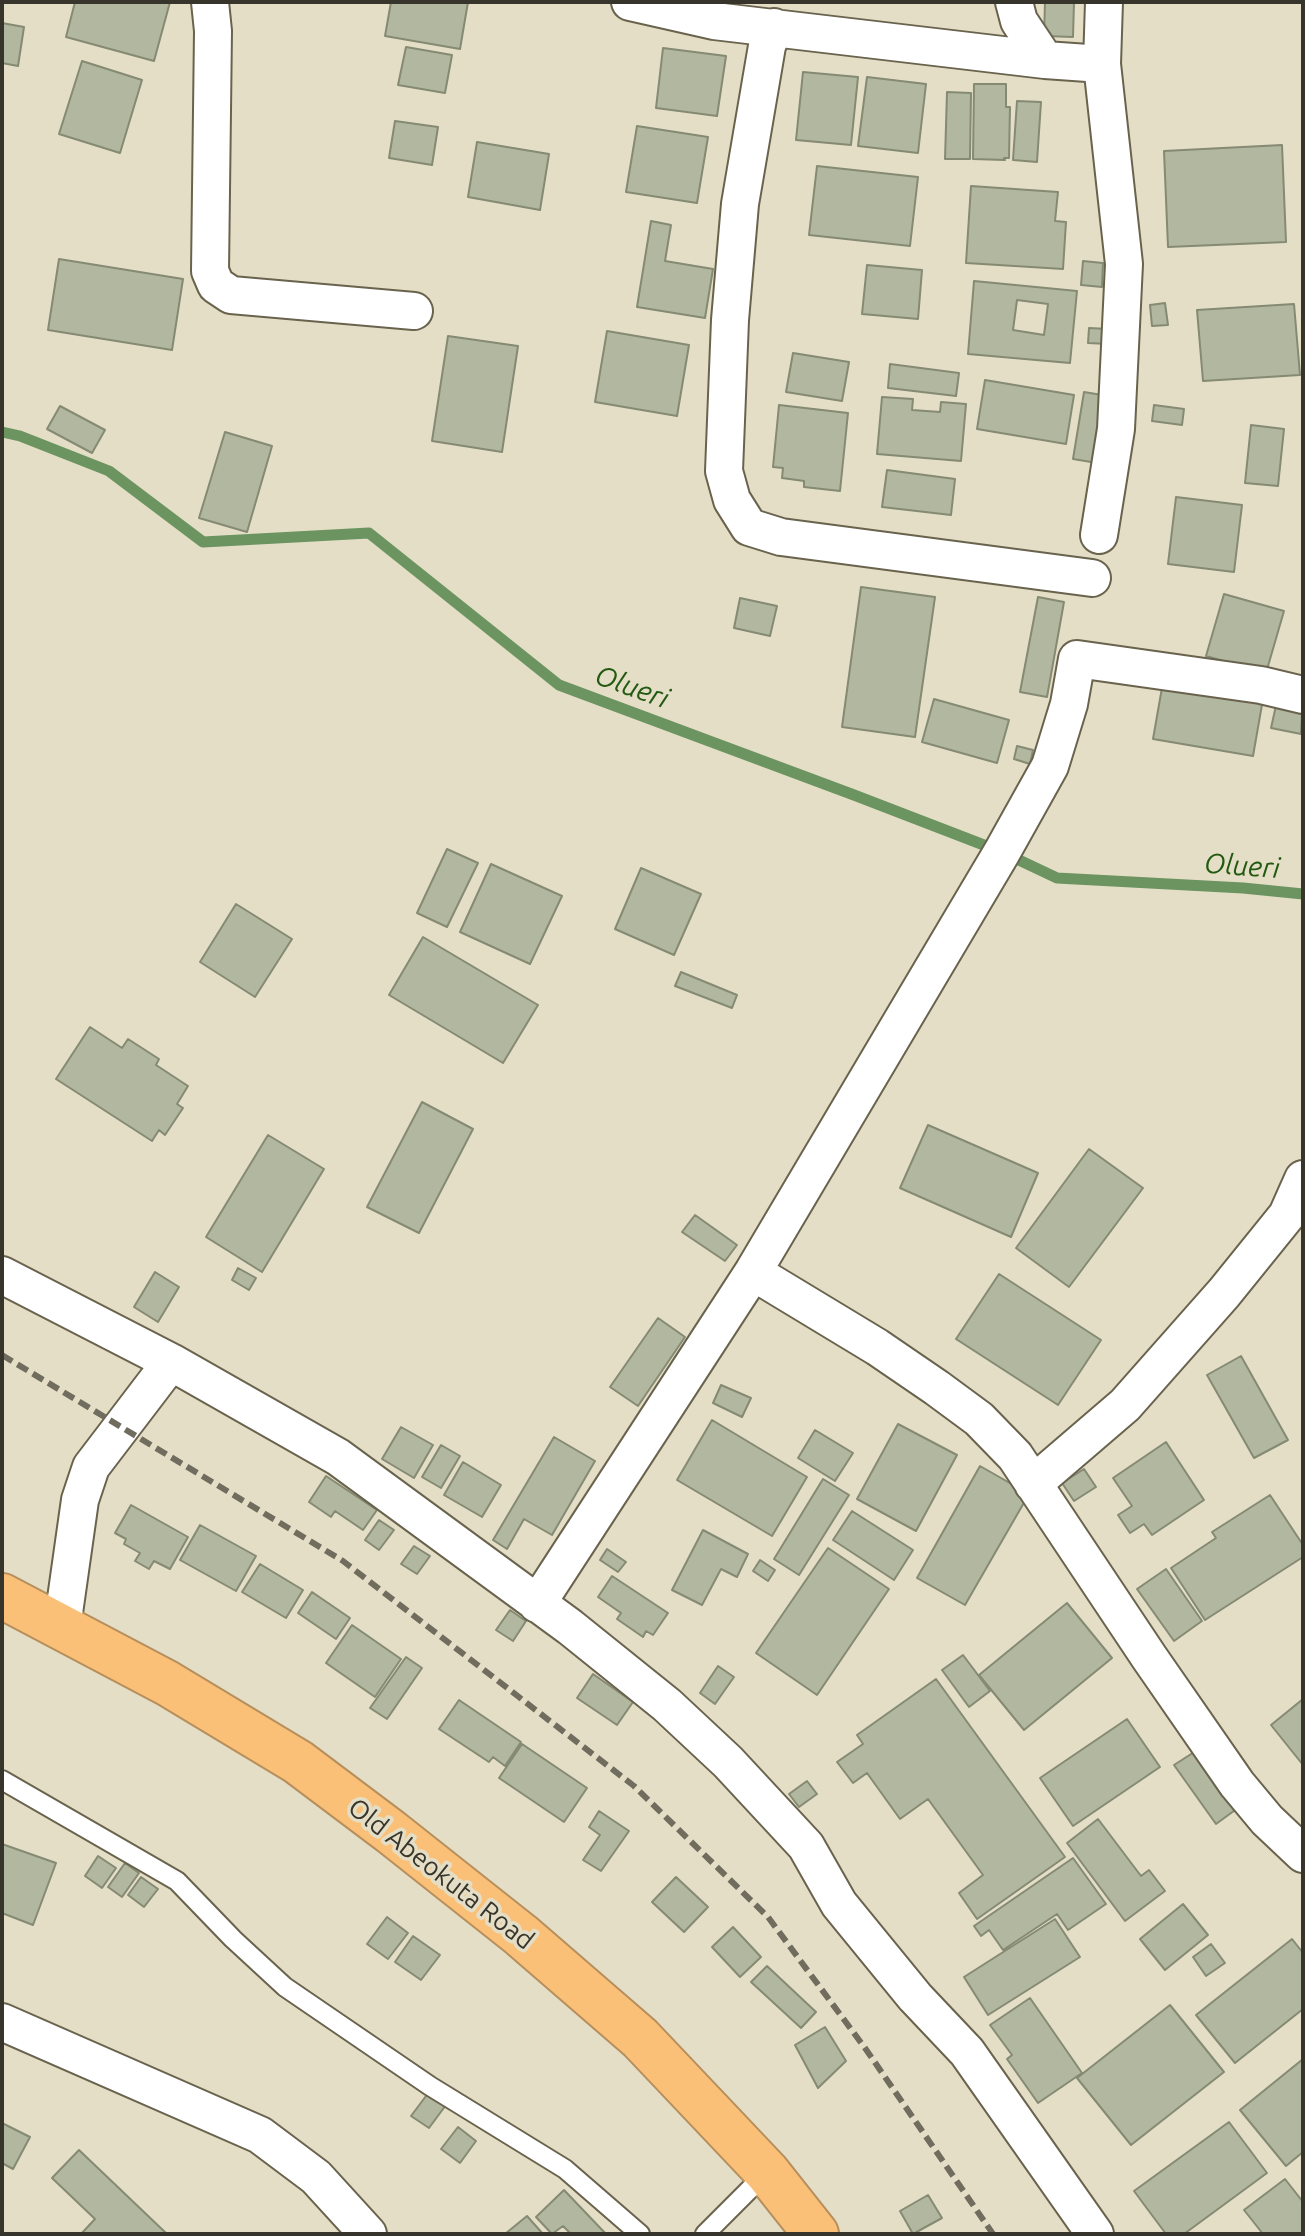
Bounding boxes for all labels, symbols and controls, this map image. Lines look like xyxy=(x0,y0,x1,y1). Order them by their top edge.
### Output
water label: Olueri xyxy=(591,658,673,716)
water label: Olueri xyxy=(1203,847,1281,885)
street label: Old Abeokuta Road xyxy=(342,1792,540,1956)

